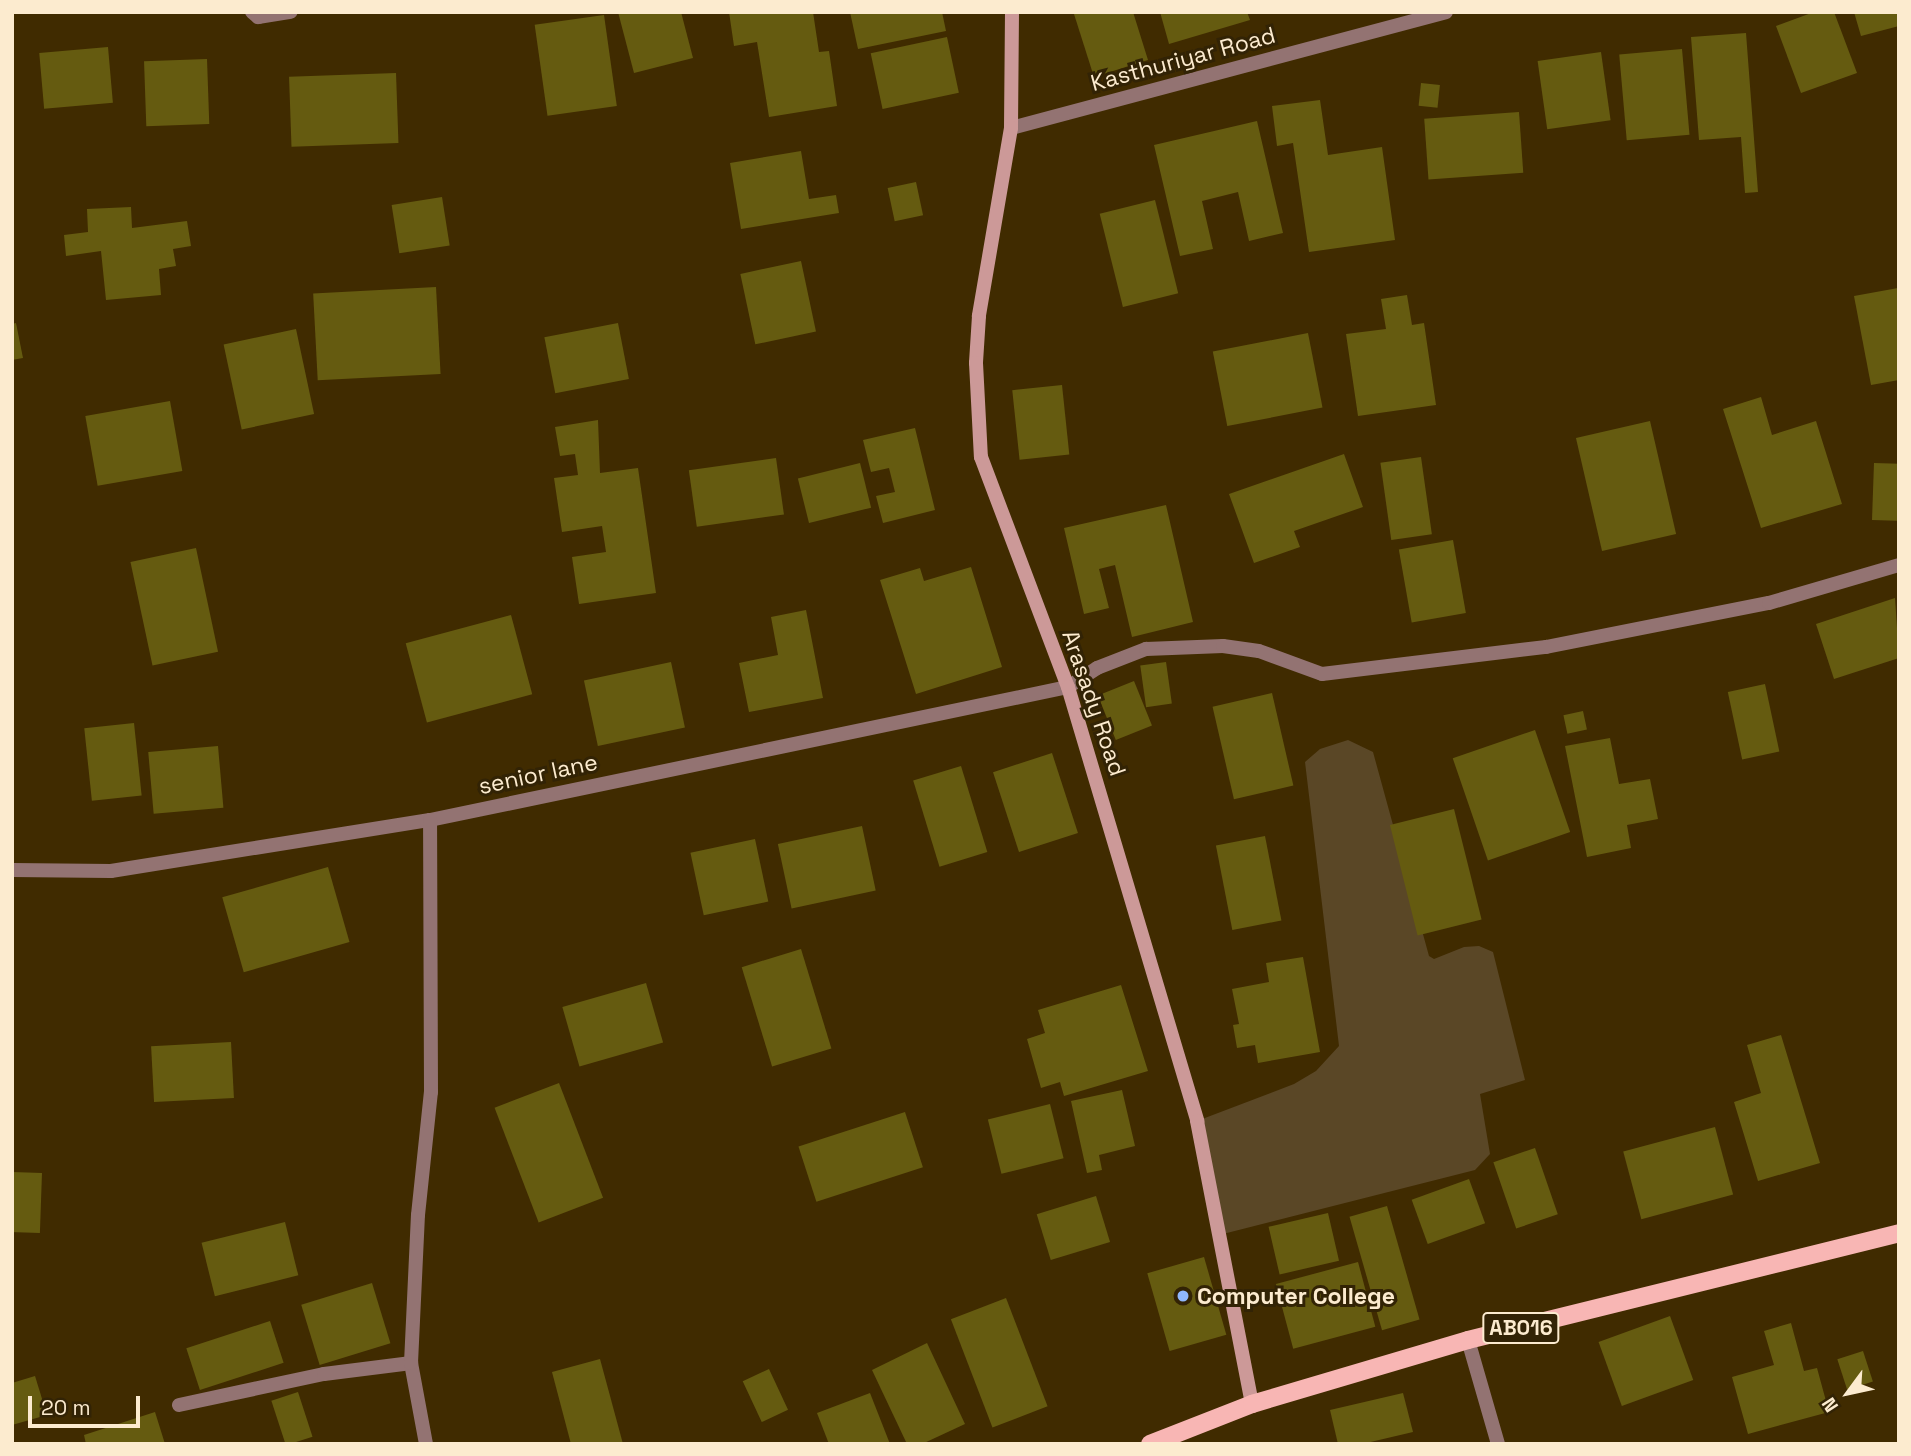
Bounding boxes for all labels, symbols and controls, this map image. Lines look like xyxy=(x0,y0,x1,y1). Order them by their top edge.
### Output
street label: Kasthuriyar Road xyxy=(1088,21,1278,97)
street label: Arasady Road xyxy=(1056,627,1132,779)
street label: senior lane xyxy=(476,748,600,800)
place label: Computer College xyxy=(1197,1282,1395,1310)
marker: Computer College xyxy=(1175,1288,1191,1304)
road number: AB016 xyxy=(1481,1310,1561,1346)
north arrow xyxy=(1813,1358,1883,1428)
scale bar xyxy=(32,1382,144,1426)
text: N xyxy=(1816,1393,1844,1417)
text: 20 m xyxy=(41,1394,91,1421)

